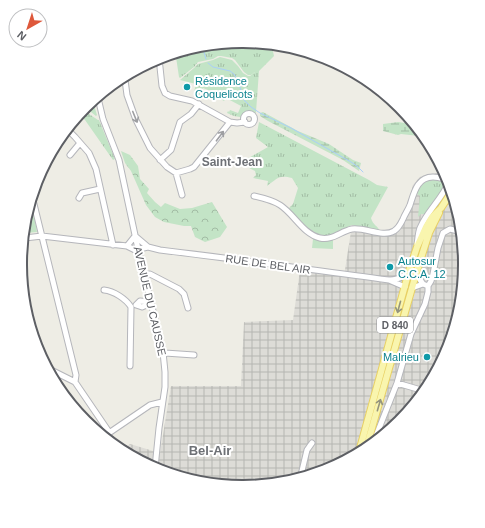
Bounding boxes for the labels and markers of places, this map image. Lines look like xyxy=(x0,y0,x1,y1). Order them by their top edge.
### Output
place label: Résidence Coquelicots xyxy=(195,75,253,100)
marker: Résidence Coquelicots xyxy=(182,82,192,92)
place label: Autosur C.C.A. 12 xyxy=(398,255,446,280)
marker: Autosur C.C.A. 12 xyxy=(385,262,395,272)
place label: Malrieu xyxy=(383,351,419,363)
marker: Malrieu xyxy=(422,352,432,362)

